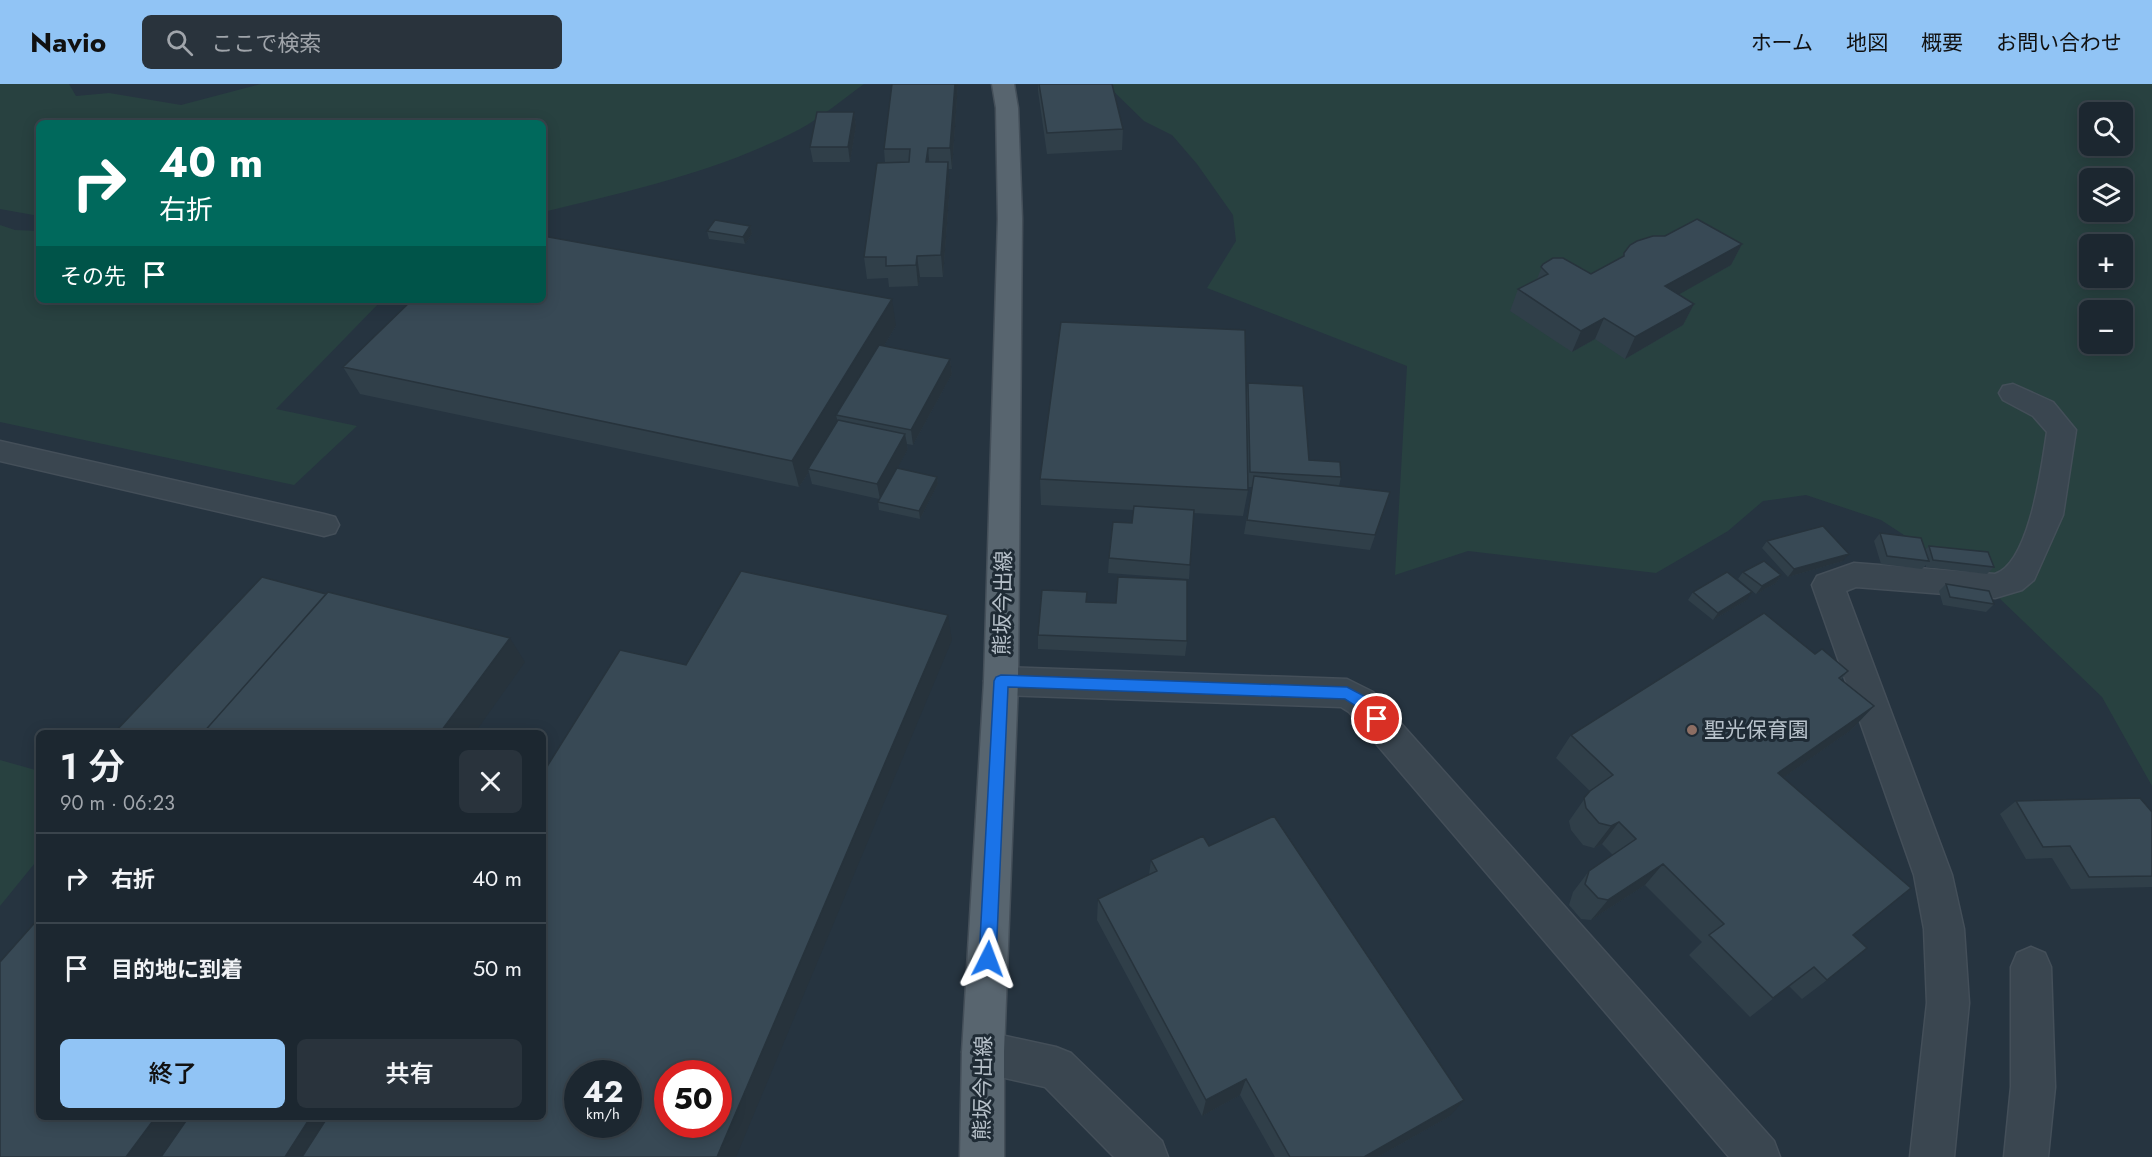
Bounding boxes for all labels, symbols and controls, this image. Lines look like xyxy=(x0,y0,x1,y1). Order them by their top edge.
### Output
search box xyxy=(142,15,562,69)
text: Navio xyxy=(30,22,106,63)
icon: search xyxy=(163,26,196,59)
text: ここで検索 xyxy=(211,27,321,59)
text: ホーム xyxy=(1751,28,1813,58)
text: 地図 xyxy=(1846,28,1888,58)
text: 概要 xyxy=(1921,28,1963,58)
text: お問い合わせ xyxy=(1996,28,2122,58)
map controls xyxy=(2079,102,2133,354)
button: search xyxy=(2079,102,2133,156)
text: 40 m xyxy=(159,132,263,193)
icon: right xyxy=(60,144,138,222)
button: layers xyxy=(2079,168,2133,222)
text: 右折 xyxy=(159,190,213,229)
button: + xyxy=(2079,234,2133,288)
icon: arrive xyxy=(138,258,171,291)
text: その先 xyxy=(60,260,126,292)
button: − xyxy=(2079,300,2133,354)
street label: 熊坂今出線 xyxy=(987,550,1019,656)
pin xyxy=(1351,693,1402,744)
icon: arrive xyxy=(1360,702,1393,735)
place label: 聖光保育園 xyxy=(1704,715,1809,745)
marker: 聖光保育園 xyxy=(1685,723,1699,737)
text: 1 分 xyxy=(60,740,124,792)
button: close xyxy=(459,750,522,813)
text: 90 m · 06:23 xyxy=(60,789,175,818)
icon: right xyxy=(60,862,93,895)
text: 40 m xyxy=(472,862,522,894)
text: 右折 xyxy=(111,863,155,895)
position arrow xyxy=(956,927,1020,991)
icon: arrive xyxy=(60,952,93,985)
text: 50 m xyxy=(473,952,522,984)
text: 目的地に到着 xyxy=(111,953,243,985)
street label: 熊坂今出線 xyxy=(967,1035,999,1141)
button: 終了 xyxy=(60,1039,285,1108)
button: 共有 xyxy=(297,1039,522,1108)
speed limit sign: 50 xyxy=(654,1060,732,1138)
text: 42 xyxy=(583,1070,623,1113)
text: km/h xyxy=(586,1103,620,1125)

